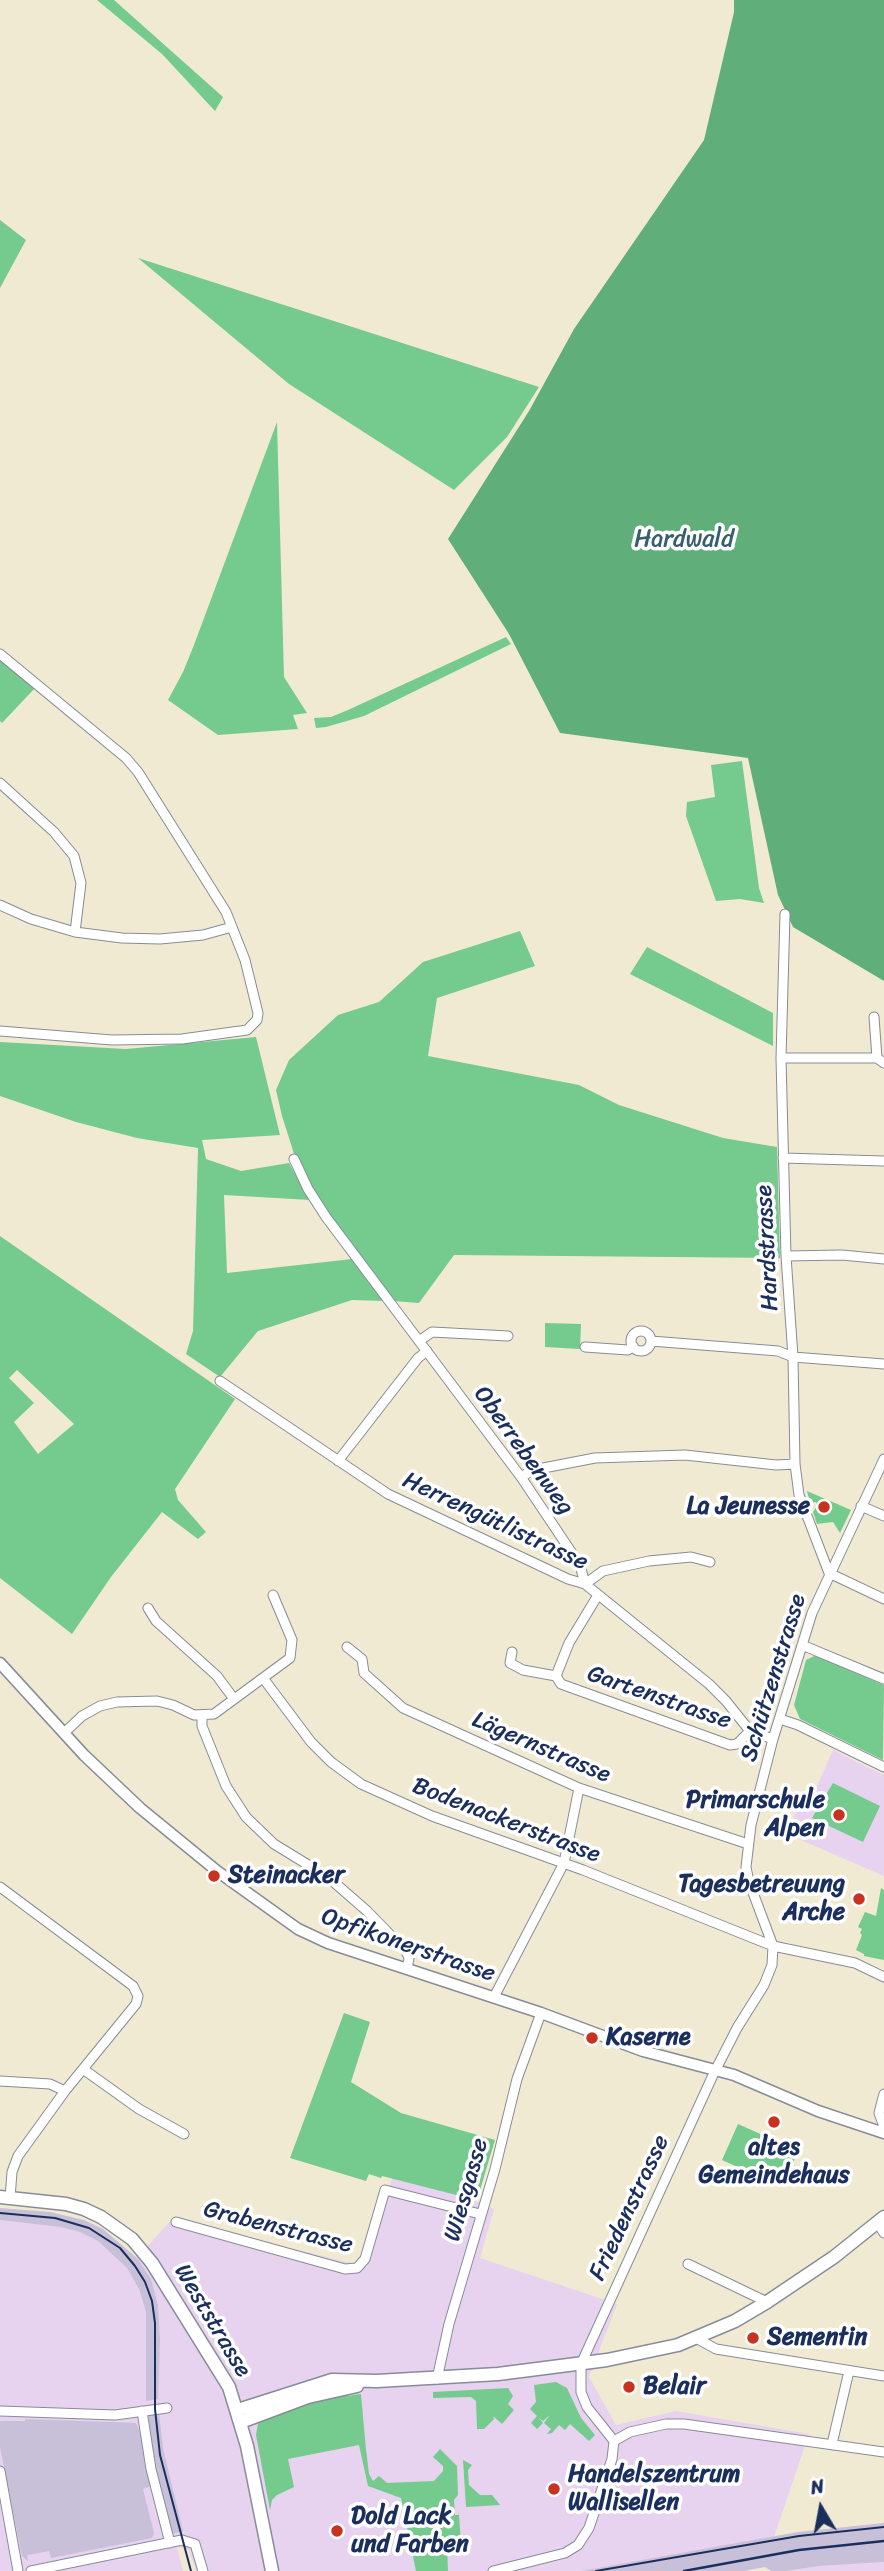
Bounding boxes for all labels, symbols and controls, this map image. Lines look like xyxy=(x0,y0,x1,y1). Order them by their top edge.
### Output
park label: Hardwald xyxy=(634,526,734,554)
street label: Hardstrasse xyxy=(750,1184,786,1312)
street label: Oberrebenweg xyxy=(467,1381,579,1521)
street label: Herrengütlistrasse xyxy=(398,1466,592,1578)
place label: La Jeunesse xyxy=(686,1493,810,1521)
marker: La Jeunesse xyxy=(816,1499,832,1515)
street label: Schützenstrasse xyxy=(735,1591,813,1765)
street label: Gartenstrasse xyxy=(583,1660,735,1736)
street label: Lägernstrasse xyxy=(467,1706,615,1790)
street label: Bodenackerstrasse xyxy=(408,1772,604,1870)
place label: Primarschule Alpen xyxy=(686,1787,825,1843)
marker: Primarschule Alpen xyxy=(831,1807,847,1823)
place label: Steinacker xyxy=(228,1862,344,1890)
marker: Steinacker xyxy=(206,1868,222,1884)
place label: Tagesbetreuung Arche xyxy=(678,1871,845,1927)
marker: Tagesbetreuung Arche xyxy=(851,1891,867,1907)
street label: Opfikonerstrasse xyxy=(317,1903,499,1989)
place label: Kaserne xyxy=(606,2024,690,2052)
marker: Kaserne xyxy=(584,2030,600,2046)
marker: altes Gemeindehaus xyxy=(766,2114,782,2130)
street label: Friedenstrasse xyxy=(584,2131,676,2285)
place label: altes Gemeindehaus xyxy=(698,2134,850,2190)
street label: Wiesgasse xyxy=(439,2135,495,2245)
street label: Grabenstrasse xyxy=(200,2196,356,2260)
street label: Weststrasse xyxy=(167,2259,257,2383)
place label: Sementin xyxy=(767,2324,867,2352)
marker: Sementin xyxy=(745,2330,761,2346)
place label: Belair xyxy=(643,2373,706,2401)
marker: Belair xyxy=(621,2379,637,2395)
place label: Handelszentrum Wallisellen xyxy=(568,2461,740,2517)
text: N xyxy=(808,2469,827,2504)
north arrow xyxy=(786,2473,856,2543)
marker: Handelszentrum Wallisellen xyxy=(546,2481,562,2497)
place label: Dold Lack und Farben xyxy=(351,2503,469,2559)
marker: Dold Lack und Farben xyxy=(329,2523,345,2539)

